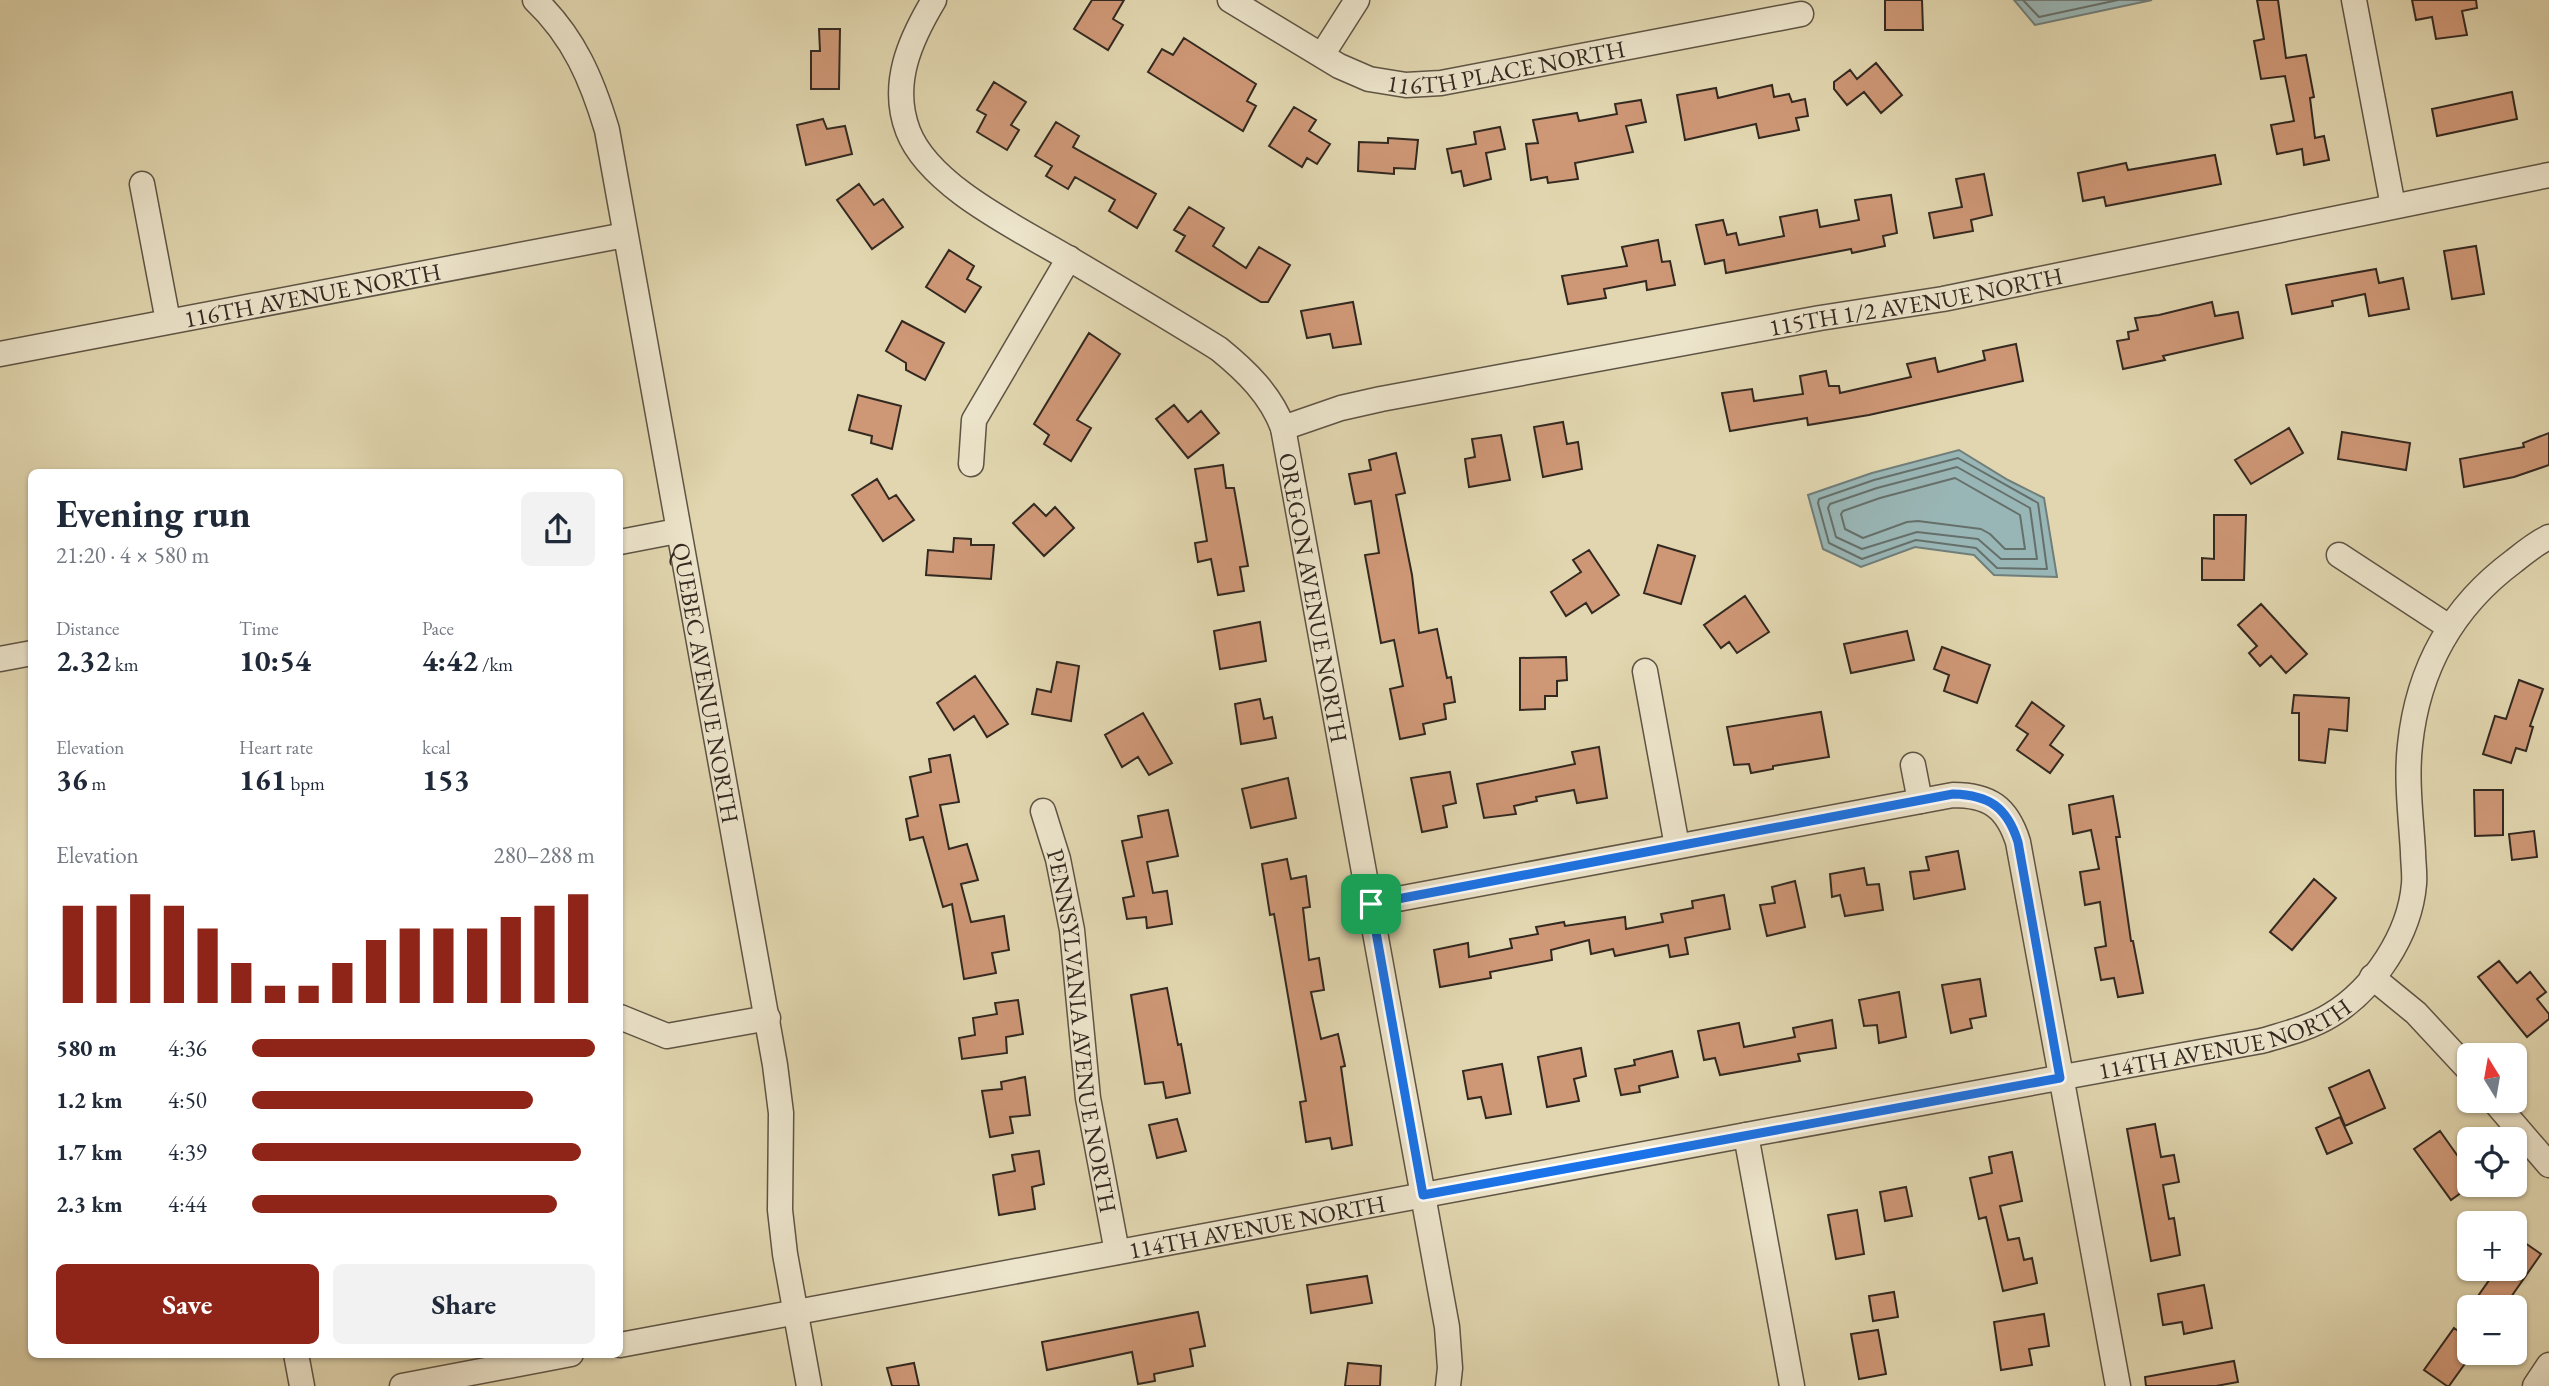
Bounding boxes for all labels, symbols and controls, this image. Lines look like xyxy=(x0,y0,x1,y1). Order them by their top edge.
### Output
street label: 116TH PLACE NORTH xyxy=(1385,33,1627,101)
street label: 116TH AVENUE NORTH xyxy=(181,255,443,334)
street label: 115TH 1/2 AVENUE NORTH xyxy=(1766,259,2065,343)
street label: OREGON AVENUE NORTH xyxy=(1272,450,1356,745)
text: Evening run xyxy=(56,489,251,538)
button: share xyxy=(521,492,595,566)
text: 21:20 · 4 × 580 m xyxy=(56,540,209,570)
street label: QUEBEC AVENUE NORTH xyxy=(666,540,747,826)
text: Distance xyxy=(56,616,119,641)
text: Time xyxy=(239,616,279,641)
text: Pace xyxy=(422,616,454,641)
text: 2.32 xyxy=(56,641,111,680)
text: 10:54 xyxy=(239,641,311,680)
text: 4:42 xyxy=(422,641,478,680)
text: km xyxy=(111,652,139,677)
text: /km xyxy=(478,652,513,677)
text: Elevation xyxy=(56,735,124,760)
text: Heart rate xyxy=(239,735,313,760)
text: kcal xyxy=(422,735,451,760)
text: 36 xyxy=(56,760,88,799)
text: 161 xyxy=(239,760,287,799)
text: 153 xyxy=(422,760,470,799)
text: m xyxy=(88,771,106,796)
text: bpm xyxy=(287,771,325,796)
text: Elevation xyxy=(56,840,139,870)
text: 280–288 m xyxy=(494,840,595,870)
street label: PENNSYLVANIA AVENUE NORTH xyxy=(1040,845,1125,1215)
pin xyxy=(1341,874,1401,934)
icon: arrive xyxy=(1352,885,1390,923)
street label: 114TH AVENUE NORTH xyxy=(2096,991,2357,1086)
text: 580 m xyxy=(56,1033,117,1063)
text: 4:36 xyxy=(168,1033,207,1063)
north arrow xyxy=(2457,1043,2527,1113)
map controls xyxy=(2457,1043,2527,1365)
text: 1.2 km xyxy=(56,1085,123,1115)
text: 4:50 xyxy=(168,1085,207,1115)
button: locate xyxy=(2457,1127,2527,1197)
text: 1.7 km xyxy=(56,1137,123,1167)
text: 4:39 xyxy=(168,1137,207,1167)
street label: 114TH AVENUE NORTH xyxy=(1126,1187,1388,1265)
text: 2.3 km xyxy=(56,1189,123,1219)
text: 4:44 xyxy=(168,1189,207,1219)
button: + xyxy=(2457,1211,2527,1281)
button: Save xyxy=(56,1264,319,1344)
button: Share xyxy=(333,1264,595,1344)
button: − xyxy=(2457,1295,2527,1365)

